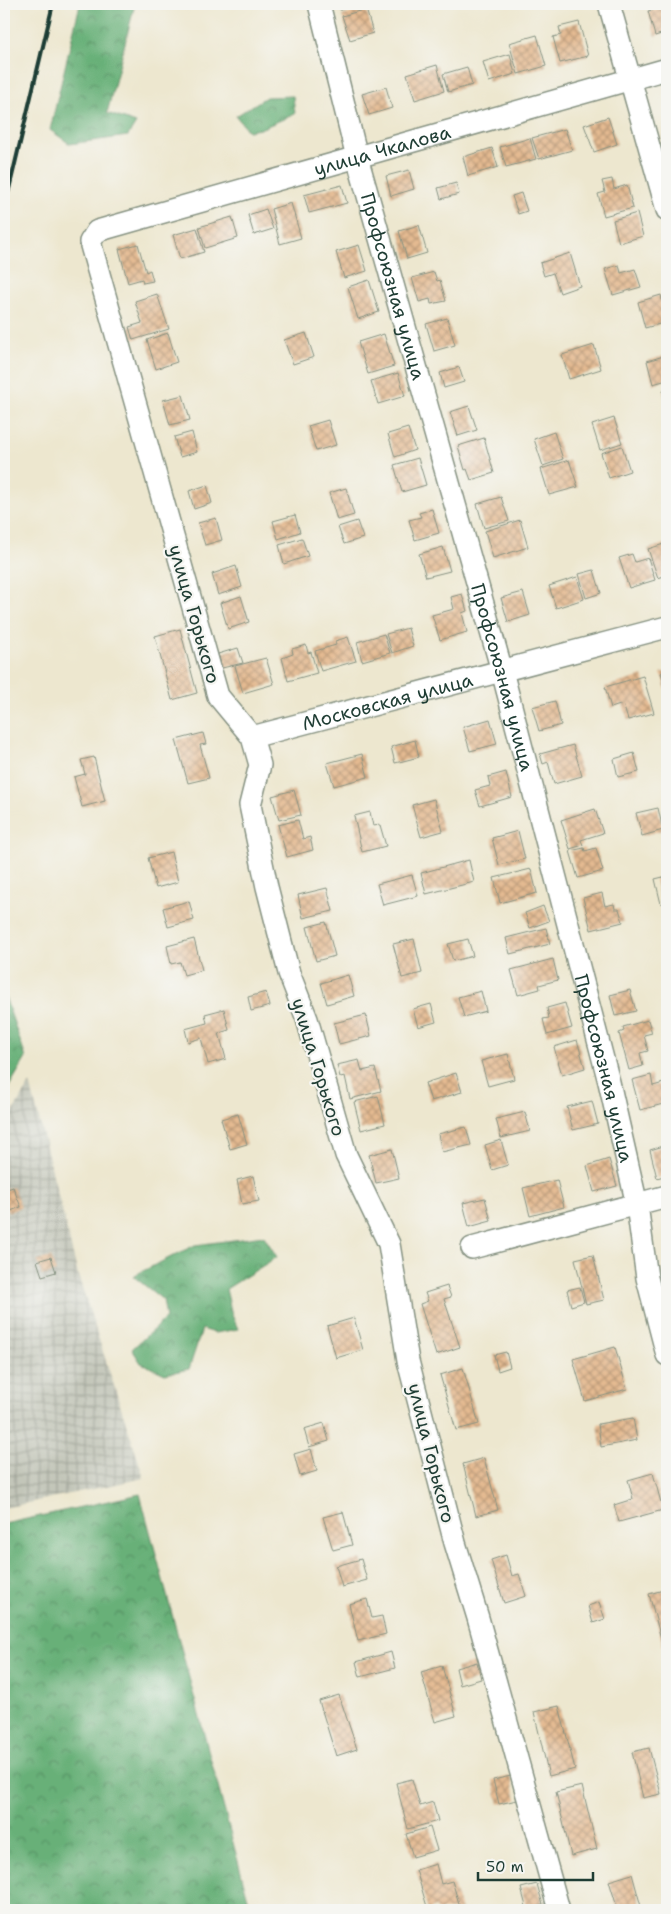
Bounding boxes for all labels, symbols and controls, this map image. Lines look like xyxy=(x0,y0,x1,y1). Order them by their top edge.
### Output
street label: улица Чкалова xyxy=(311,119,454,182)
street label: Профсоюзная улица xyxy=(355,190,431,383)
street label: улица Горького xyxy=(163,542,226,686)
street label: Профсоюзная улица xyxy=(465,581,540,774)
street label: Московская улица xyxy=(299,667,476,736)
street label: Профсоюзная улица xyxy=(568,972,639,1165)
street label: улица Горького xyxy=(286,995,351,1139)
street label: улица Горького xyxy=(402,1381,461,1526)
scale bar xyxy=(478,1849,594,1881)
text: 50 m xyxy=(486,1857,524,1877)

